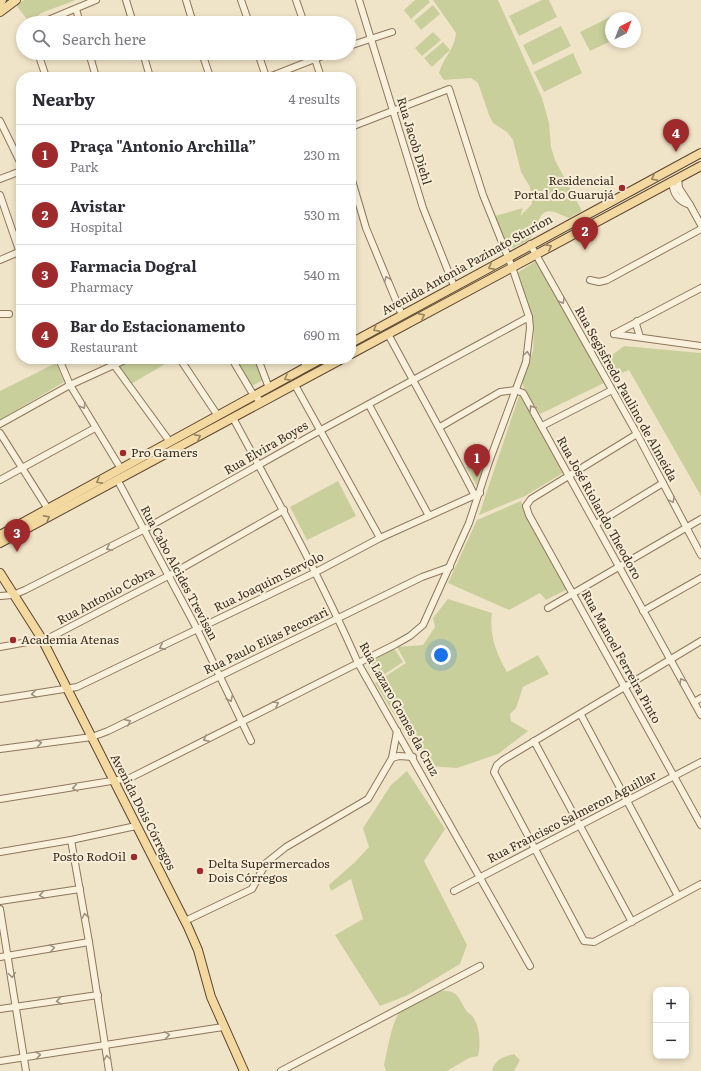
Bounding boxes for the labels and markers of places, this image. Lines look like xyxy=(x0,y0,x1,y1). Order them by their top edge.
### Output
pin: 4 xyxy=(663,119,689,152)
place label: Residencial Portal do Guarujá xyxy=(514,171,615,203)
marker: Residencial Portal do Guarujá xyxy=(617,183,627,193)
pin: 2 xyxy=(572,217,598,250)
place label: Pro Gamers xyxy=(131,443,198,461)
pin: 1 xyxy=(464,444,490,477)
marker: Pro Gamers xyxy=(118,448,128,458)
pin: 3 xyxy=(4,519,30,552)
place label: Academia Atenas xyxy=(21,630,119,648)
marker: Academia Atenas xyxy=(8,635,18,645)
place label: Posto RodOil xyxy=(53,847,126,865)
marker: Posto RodOil xyxy=(129,852,139,862)
place label: Delta Supermercados Dois Córregos xyxy=(208,854,330,886)
marker: Delta Supermercados Dois Córregos xyxy=(195,866,205,876)

